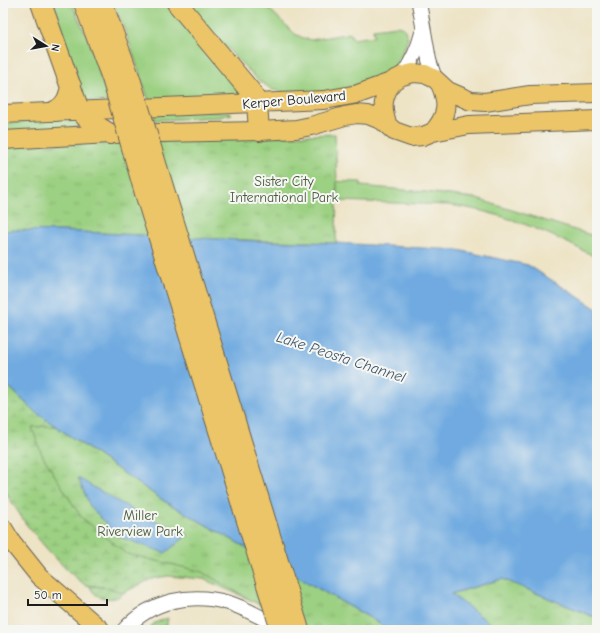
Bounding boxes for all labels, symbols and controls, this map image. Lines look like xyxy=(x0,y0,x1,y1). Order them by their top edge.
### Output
north arrow xyxy=(26,26,66,66)
text: N xyxy=(48,43,62,53)
street label: Kerper Boulevard xyxy=(242,87,346,113)
park label: Sister City International Park xyxy=(230,173,338,206)
water label: Lake Peosta Channel xyxy=(274,328,408,387)
park label: Miller Riverview Park xyxy=(97,507,183,540)
scale bar xyxy=(28,581,107,607)
text: 50 m xyxy=(34,588,62,602)

